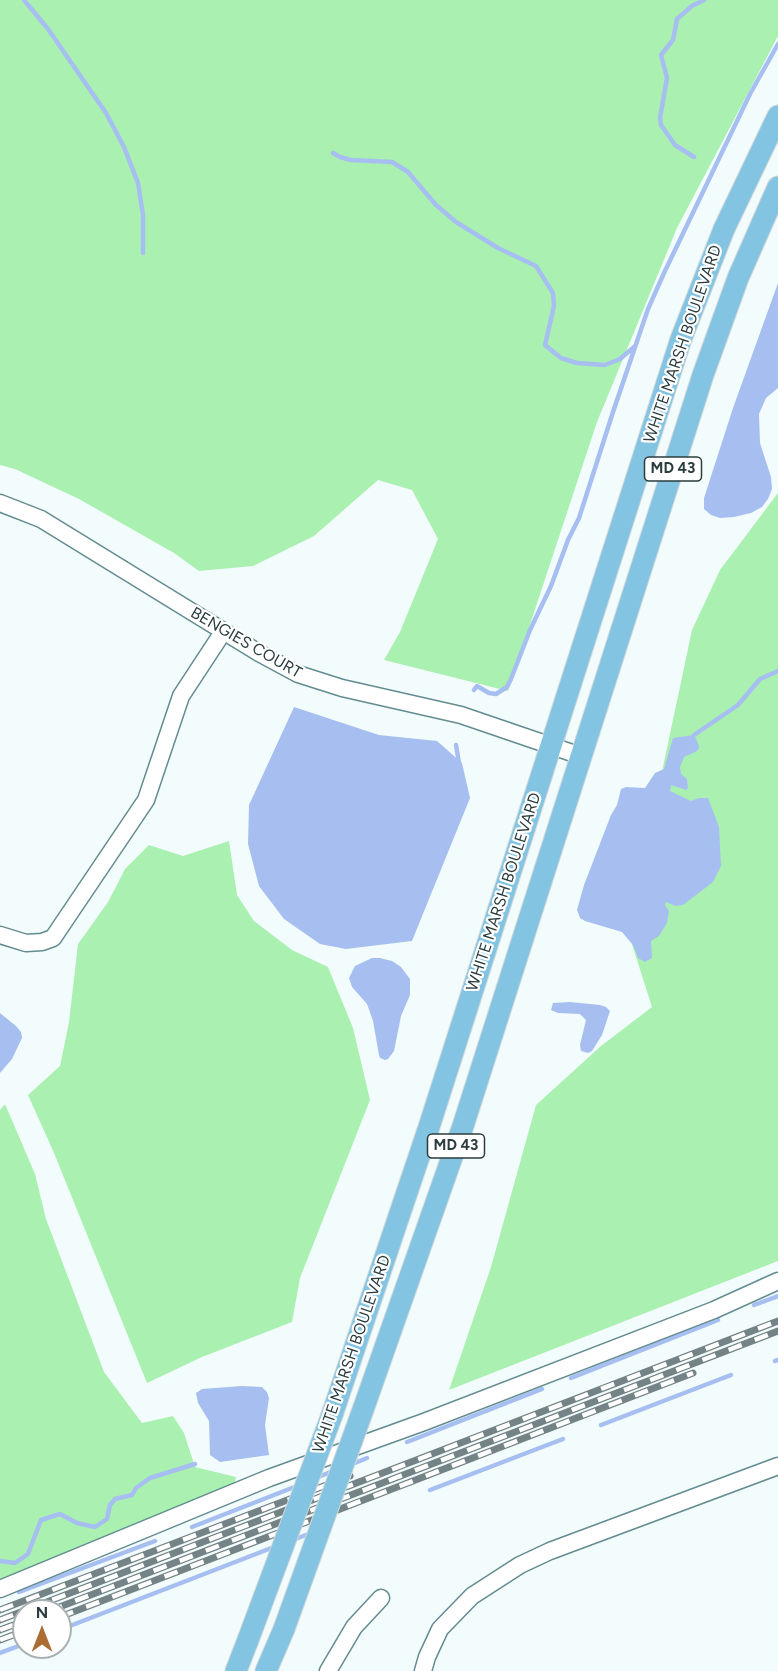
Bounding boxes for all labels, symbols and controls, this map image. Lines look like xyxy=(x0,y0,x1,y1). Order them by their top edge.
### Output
street label: WHITE MARSH BOULEVARD xyxy=(640,243,726,445)
road number: MD 43 xyxy=(644,457,702,481)
street label: BENGIES COURT xyxy=(187,603,305,683)
street label: WHITE MARSH BOULEVARD xyxy=(463,790,545,994)
road number: MD 43 xyxy=(428,1134,484,1158)
street label: WHITE MARSH BOULEVARD xyxy=(309,1253,395,1455)
north arrow xyxy=(12,1599,72,1659)
text: N xyxy=(36,1603,48,1622)

